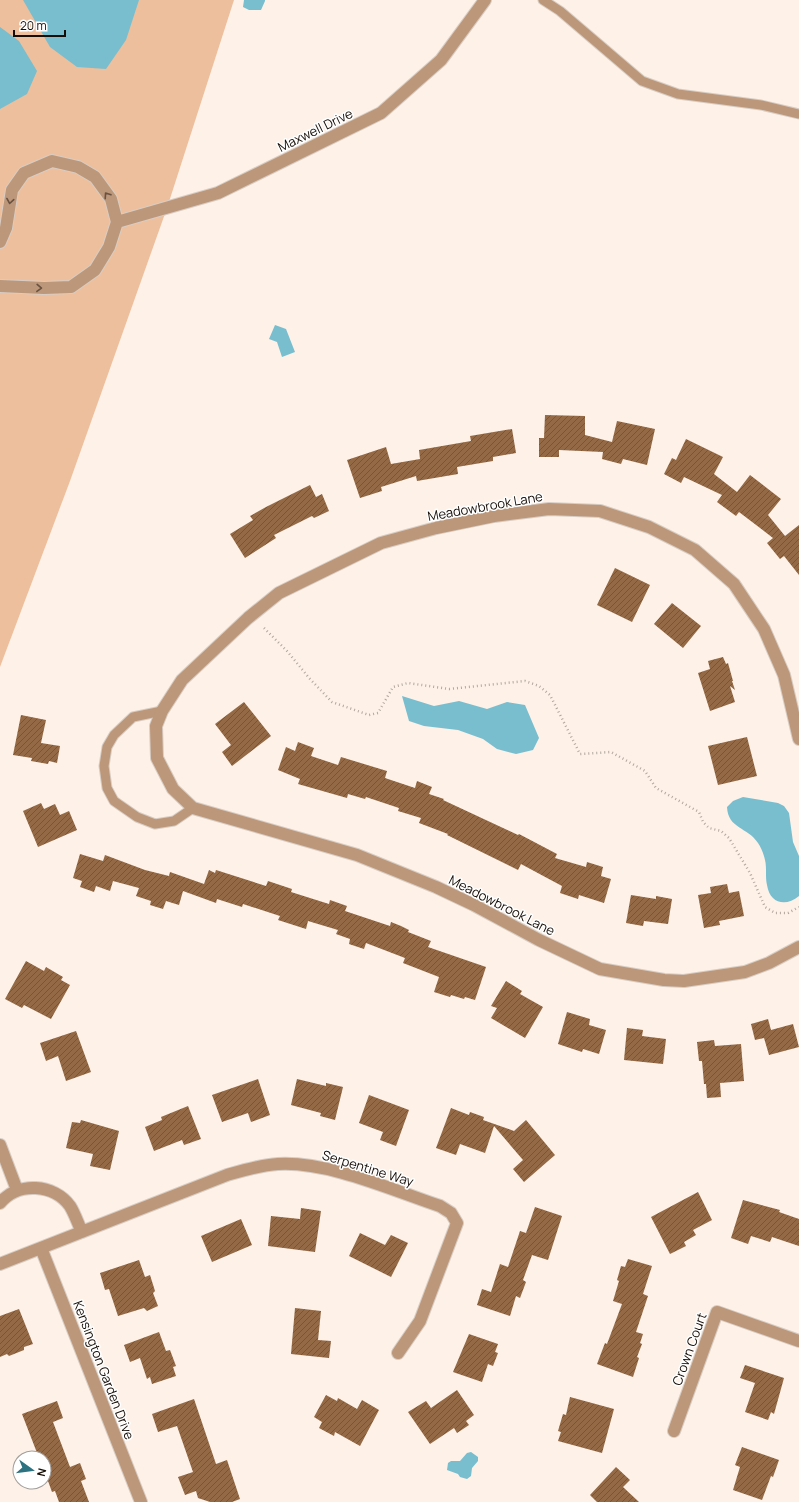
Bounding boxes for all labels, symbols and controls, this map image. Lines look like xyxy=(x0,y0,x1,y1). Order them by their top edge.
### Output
scale bar xyxy=(14,12,65,38)
text: 20 m xyxy=(20,17,47,34)
street label: Maxwell Drive xyxy=(275,104,356,156)
one-way arrow xyxy=(105,192,112,199)
one-way arrow xyxy=(6,198,15,204)
one-way arrow xyxy=(36,283,42,292)
street label: Meadowbrook Lane xyxy=(426,487,544,525)
street label: Meadowbrook Lane xyxy=(446,871,558,940)
street label: Serpentine Way xyxy=(320,1146,416,1190)
street label: Kensington Garden Drive xyxy=(69,1298,139,1442)
street label: Crown Court xyxy=(668,1310,710,1388)
north arrow xyxy=(12,1450,52,1490)
text: N xyxy=(34,1467,50,1478)

